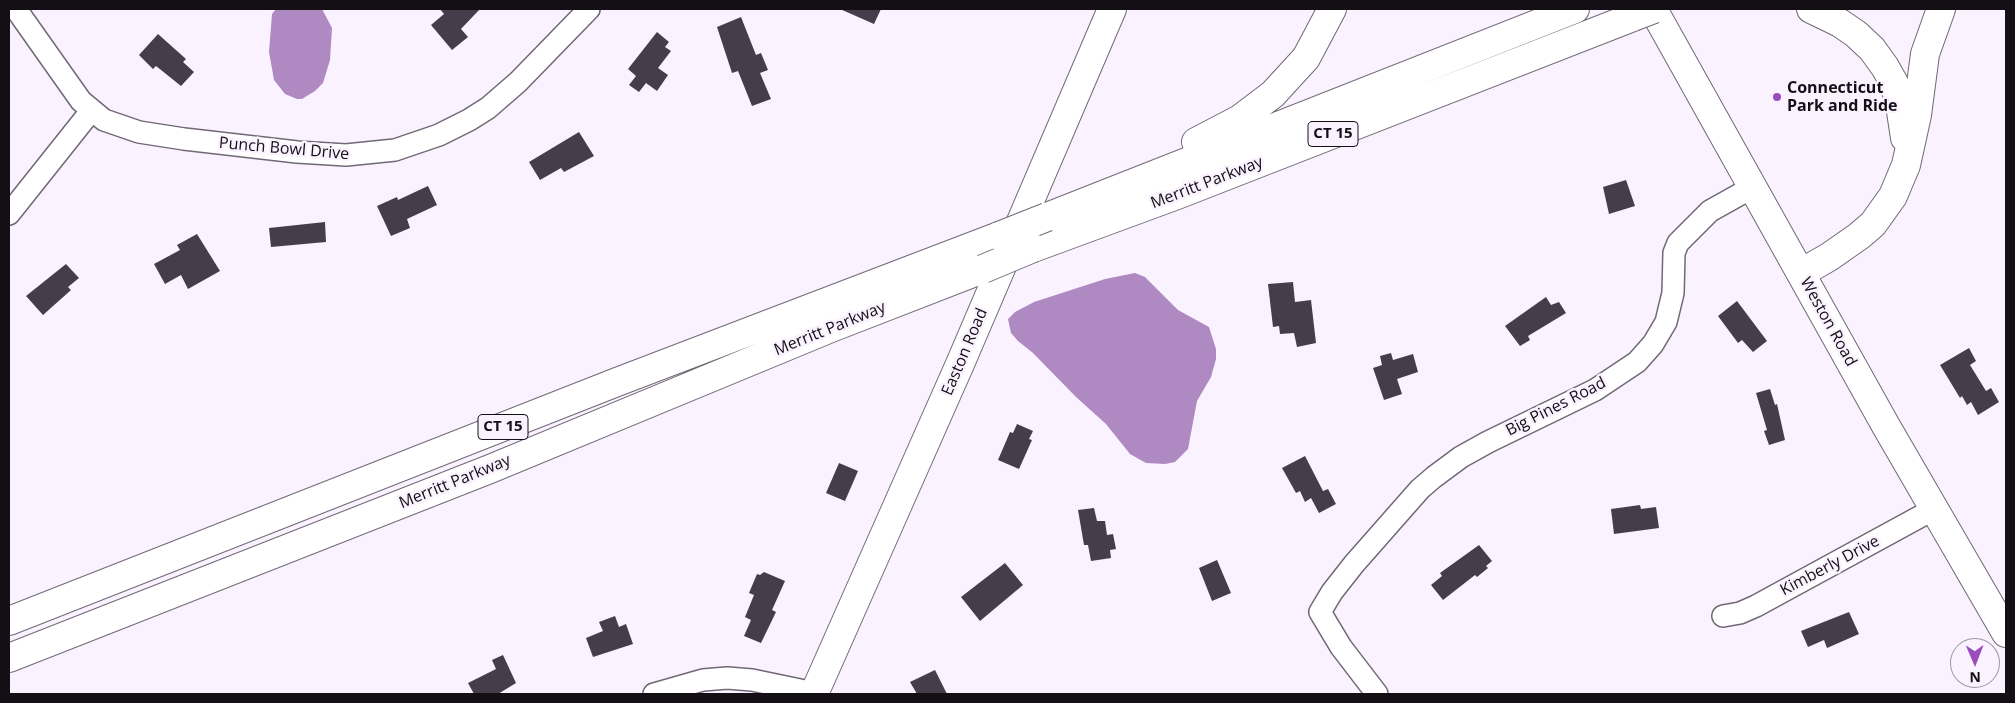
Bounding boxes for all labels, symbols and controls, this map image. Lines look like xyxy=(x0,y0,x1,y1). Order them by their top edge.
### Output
place label: Connecticut Park and Ride xyxy=(1787,78,1898,116)
marker: Connecticut Park and Ride xyxy=(1771,91,1783,103)
road number: CT 15 xyxy=(1308,122,1358,146)
street label: Punch Bowl Drive xyxy=(218,134,350,164)
street label: Merritt Parkway xyxy=(1148,153,1266,213)
street label: Weston Road xyxy=(1796,274,1860,370)
street label: Merritt Parkway xyxy=(771,298,889,360)
street label: Easton Road xyxy=(938,305,992,399)
street label: Big Pines Road xyxy=(1503,374,1609,440)
road number: CT 15 xyxy=(478,414,528,440)
street label: Merritt Parkway xyxy=(396,451,514,513)
street label: Kimberly Drive xyxy=(1777,532,1883,600)
north arrow xyxy=(1950,638,2000,688)
text: N xyxy=(1969,668,1981,687)

